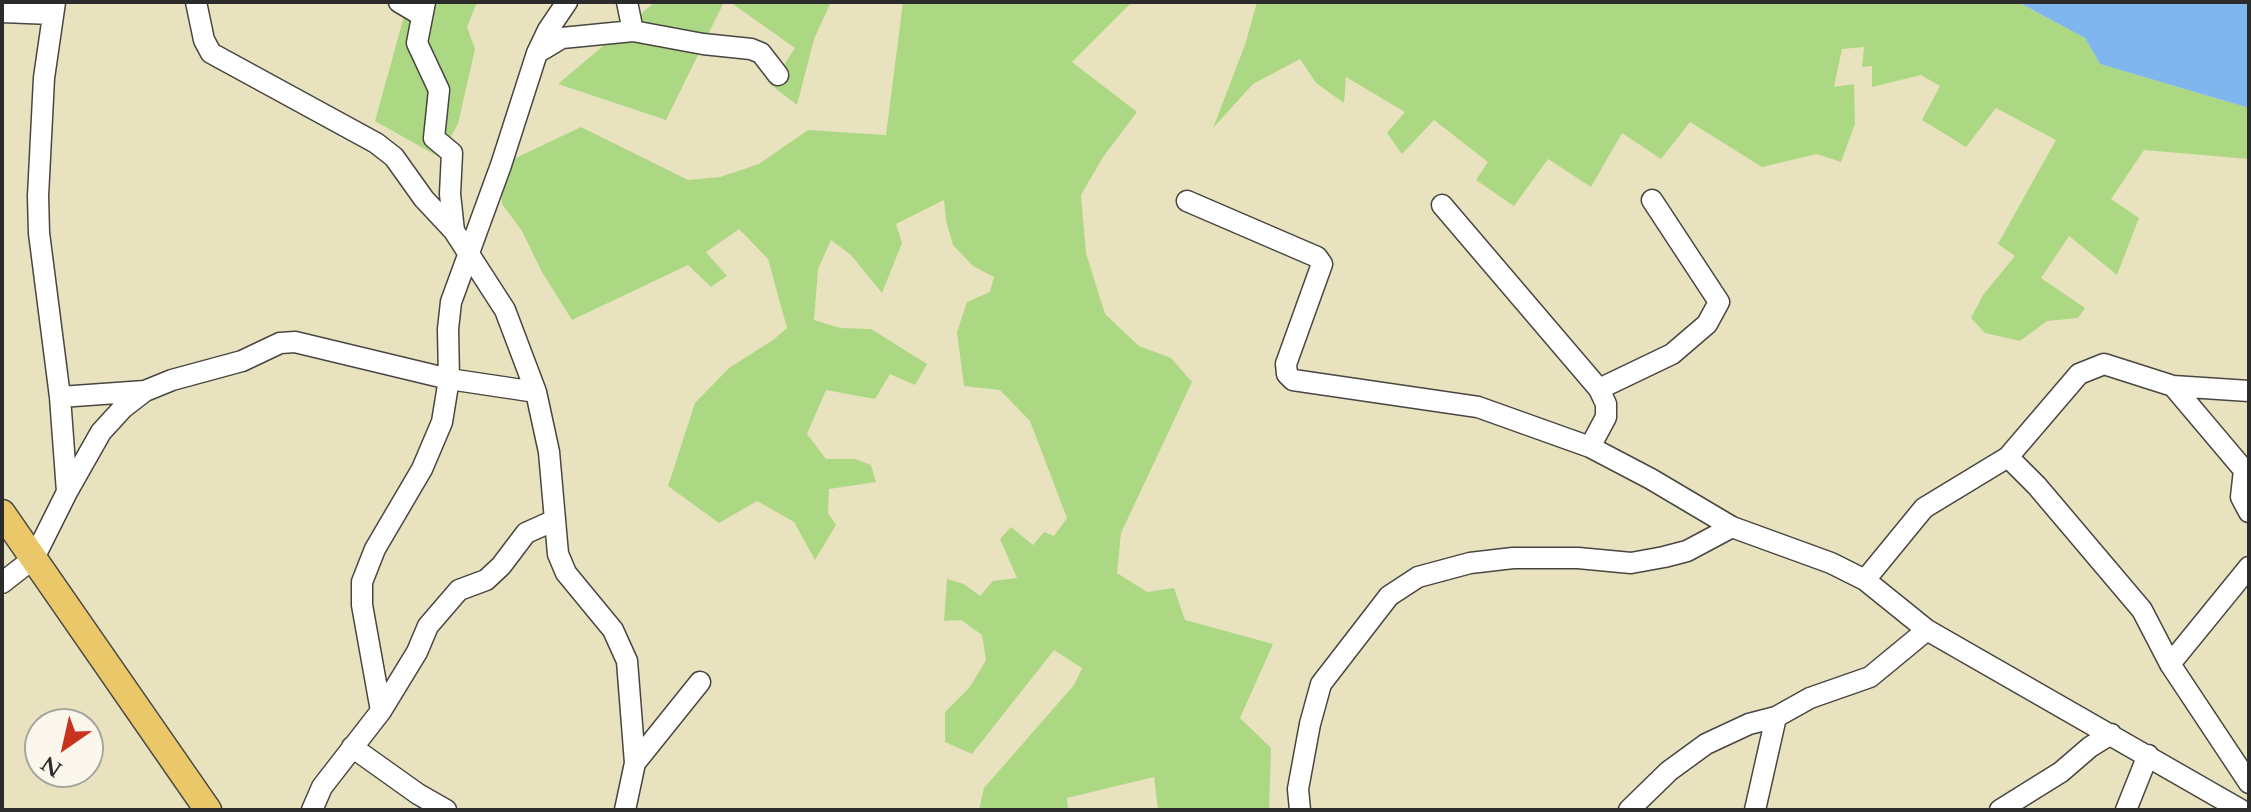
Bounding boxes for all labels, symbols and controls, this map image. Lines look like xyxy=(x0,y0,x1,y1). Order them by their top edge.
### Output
north arrow xyxy=(24,708,104,788)
text: N xyxy=(35,748,68,784)

